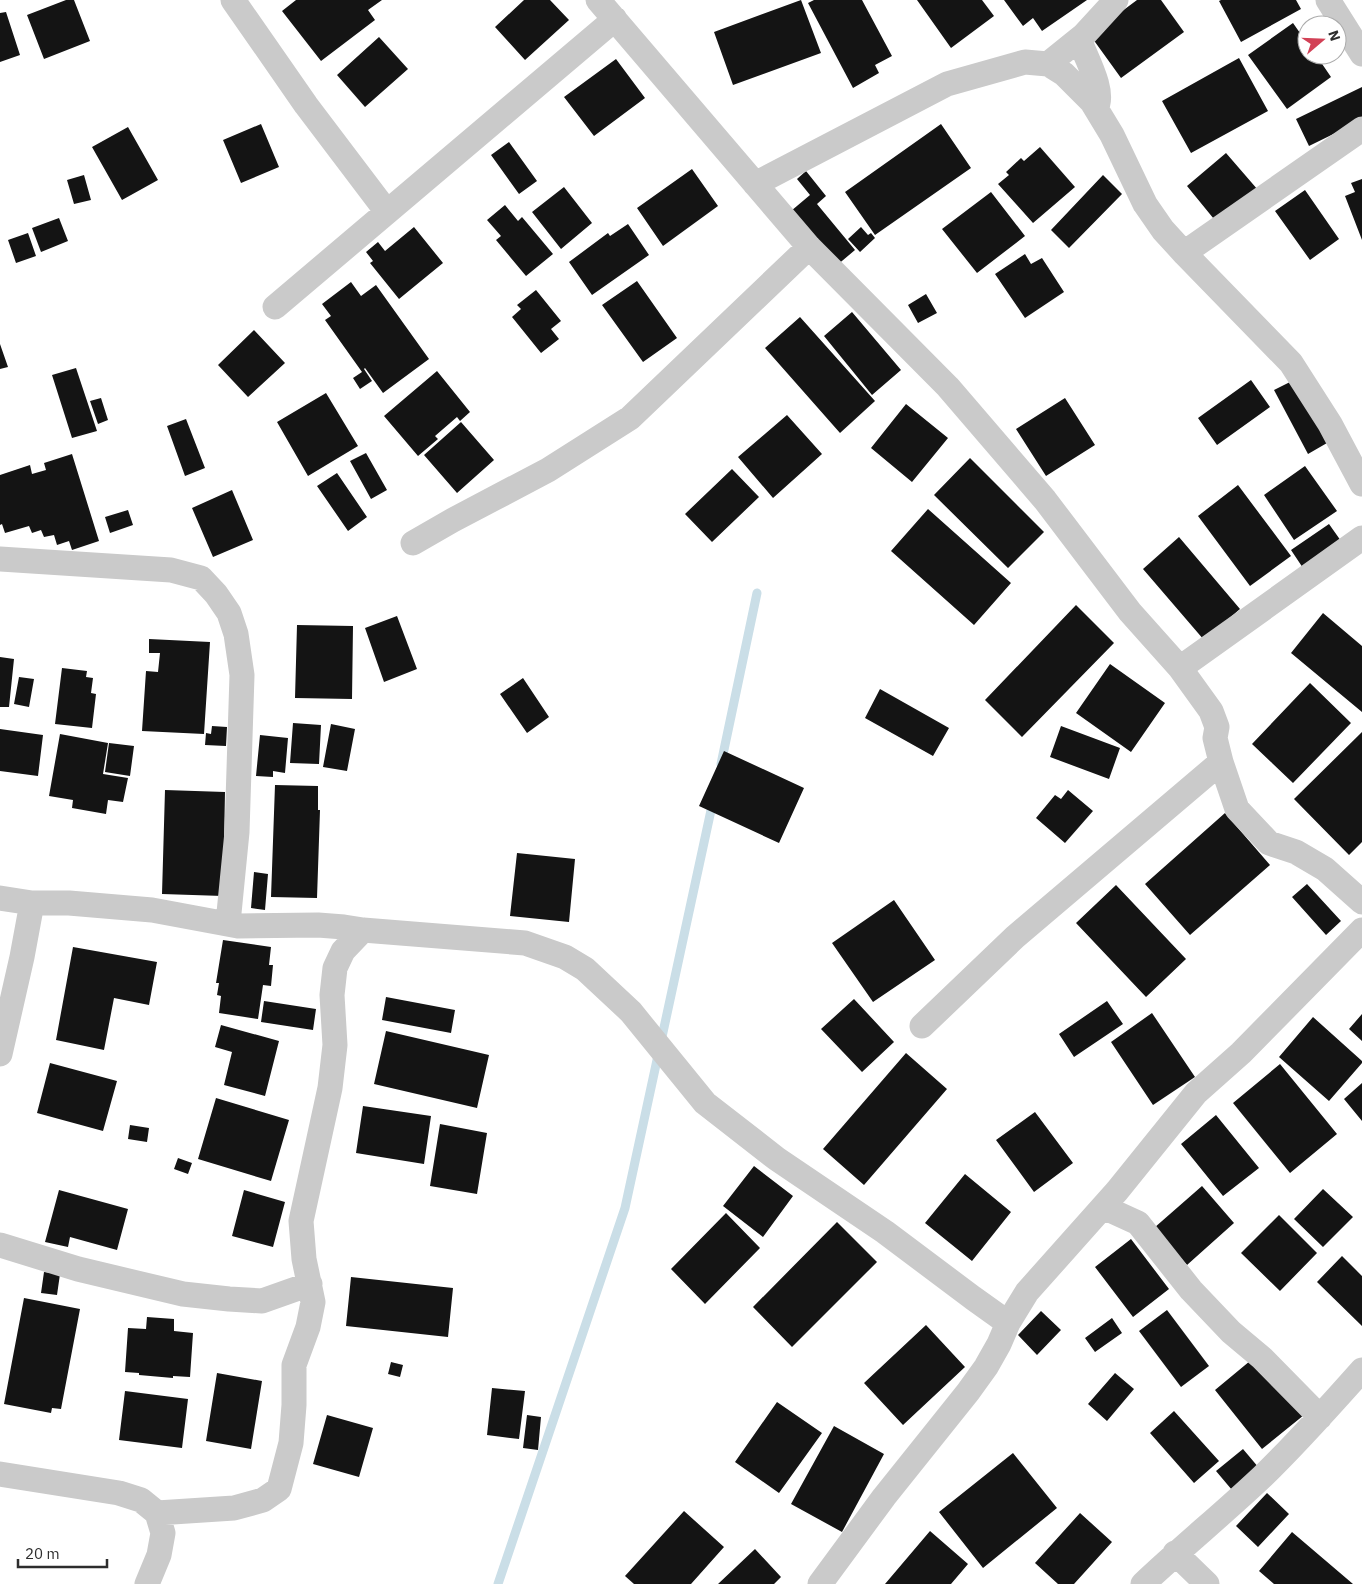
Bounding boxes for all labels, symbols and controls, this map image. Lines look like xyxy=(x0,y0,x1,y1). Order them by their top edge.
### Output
north arrow xyxy=(1297,15,1347,65)
text: N xyxy=(1324,28,1344,43)
scale bar xyxy=(18,1536,106,1568)
text: 20 m xyxy=(25,1544,60,1563)

